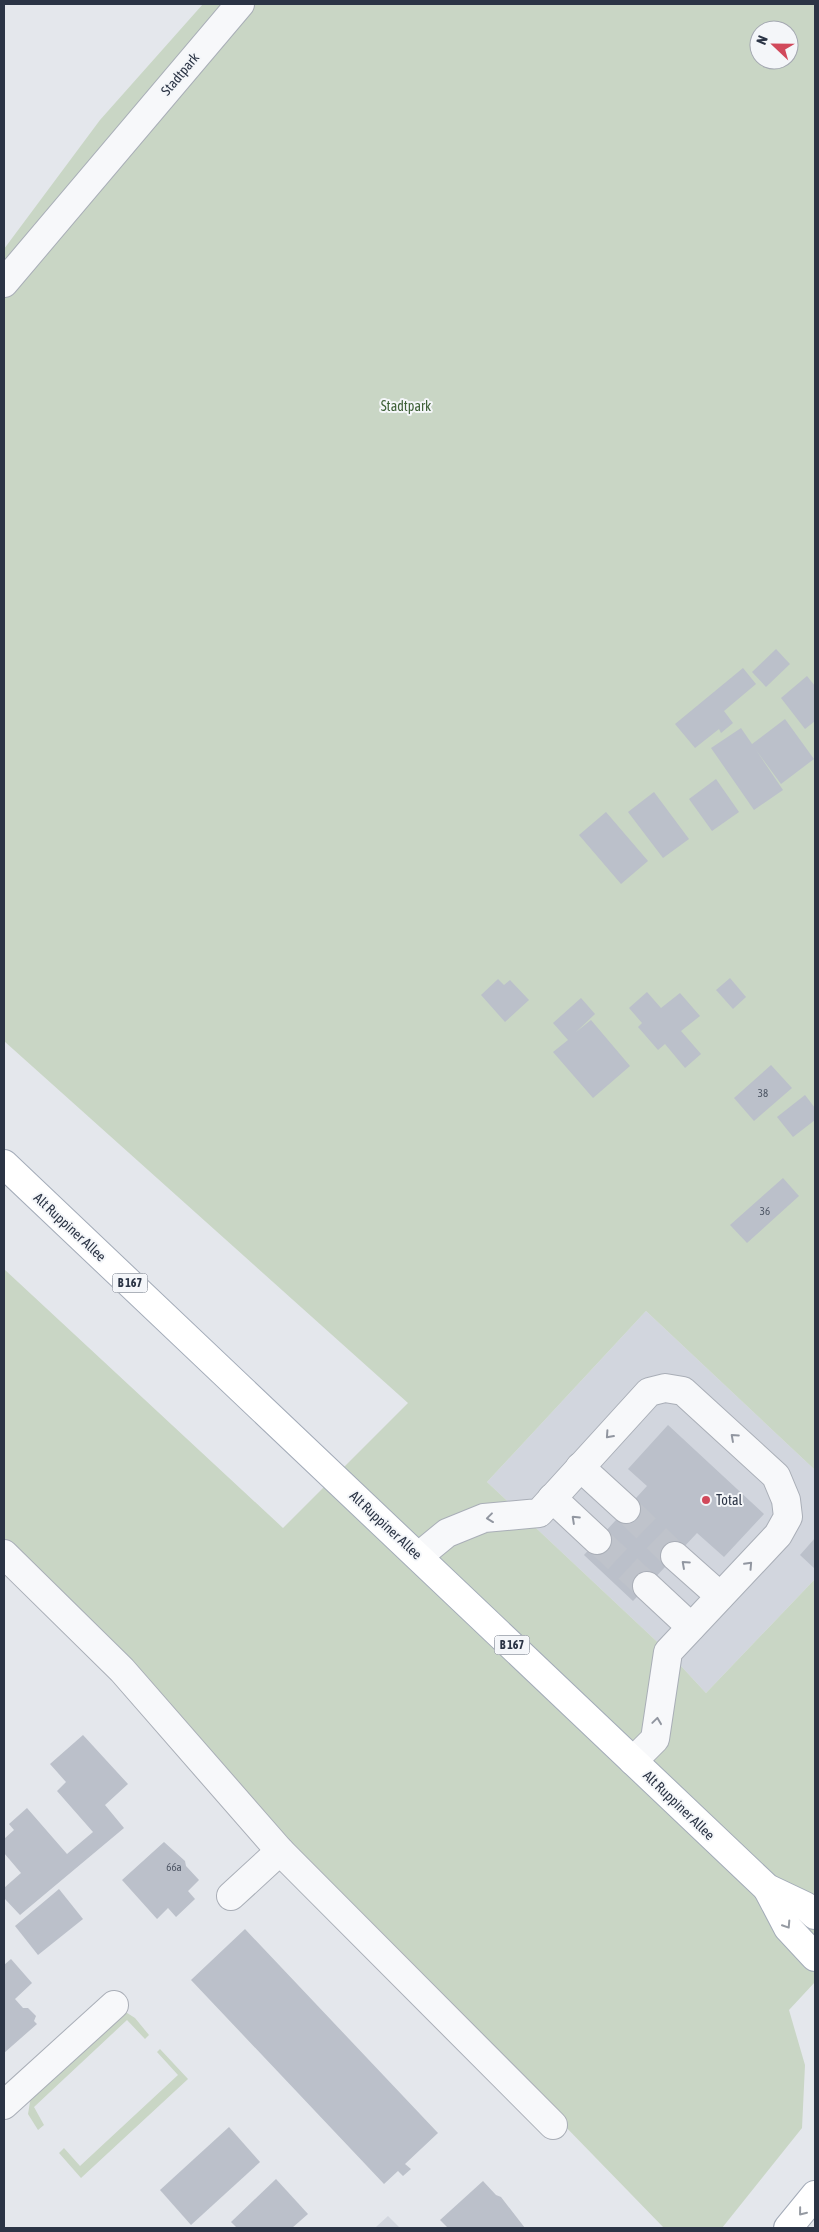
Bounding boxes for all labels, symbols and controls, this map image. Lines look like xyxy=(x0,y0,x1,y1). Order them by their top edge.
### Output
north arrow xyxy=(749,20,799,70)
text: N xyxy=(753,33,771,47)
street label: Stadtpark xyxy=(158,50,202,98)
park label: Stadtpark xyxy=(381,398,431,414)
house number: 38 xyxy=(758,1087,768,1099)
street label: Alt Ruppiner Allee xyxy=(31,1190,109,1264)
house number: 36 xyxy=(760,1205,770,1217)
road number: B 167 xyxy=(112,1274,148,1292)
one-way arrow xyxy=(606,1430,615,1439)
one-way arrow xyxy=(731,1434,740,1443)
street label: Alt Ruppiner Allee xyxy=(347,1488,425,1562)
place label: Total xyxy=(716,1492,742,1508)
marker: Total xyxy=(700,1494,712,1506)
one-way arrow xyxy=(486,1512,494,1523)
one-way arrow xyxy=(571,1516,580,1525)
one-way arrow xyxy=(681,1561,690,1570)
one-way arrow xyxy=(743,1562,752,1571)
road number: B 167 xyxy=(494,1636,530,1654)
one-way arrow xyxy=(652,1717,662,1726)
street label: Alt Ruppiner Allee xyxy=(640,1767,718,1843)
house number: 66a xyxy=(166,1861,182,1873)
one-way arrow xyxy=(781,1920,791,1929)
one-way arrow xyxy=(799,2206,807,2215)

